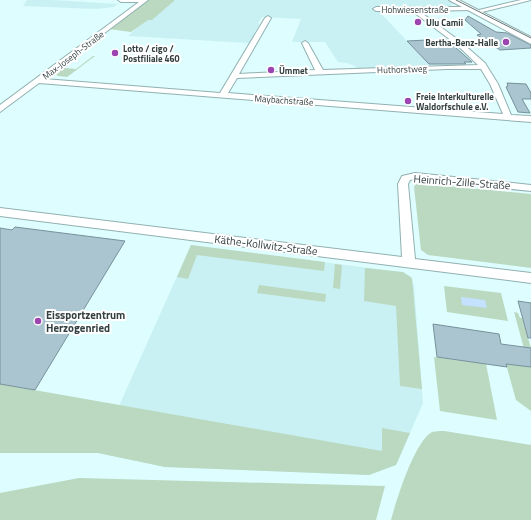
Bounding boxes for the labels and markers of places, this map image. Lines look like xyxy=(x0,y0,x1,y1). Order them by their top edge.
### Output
place label: Ulu Camii xyxy=(426,16,463,29)
marker: Ulu Camii xyxy=(413,17,423,27)
place label: Bertha-Benz-Halle xyxy=(425,36,498,49)
marker: Bertha-Benz-Halle xyxy=(501,37,511,47)
place label: Lotto / cigo / Postfiliale 460 xyxy=(123,42,180,65)
marker: Lotto / cigo / Postfiliale 460 xyxy=(110,48,120,58)
place label: Ümmet xyxy=(279,64,309,77)
marker: Ümmet xyxy=(266,65,276,75)
place label: Freie Interkulturelle Waldorfschule e.V. xyxy=(416,90,494,113)
marker: Freie Interkulturelle Waldorfschule e.V. xyxy=(403,96,413,106)
place label: Eissportzentrum Herzogenried xyxy=(46,307,125,336)
marker: Eissportzentrum Herzogenried xyxy=(33,316,43,326)

